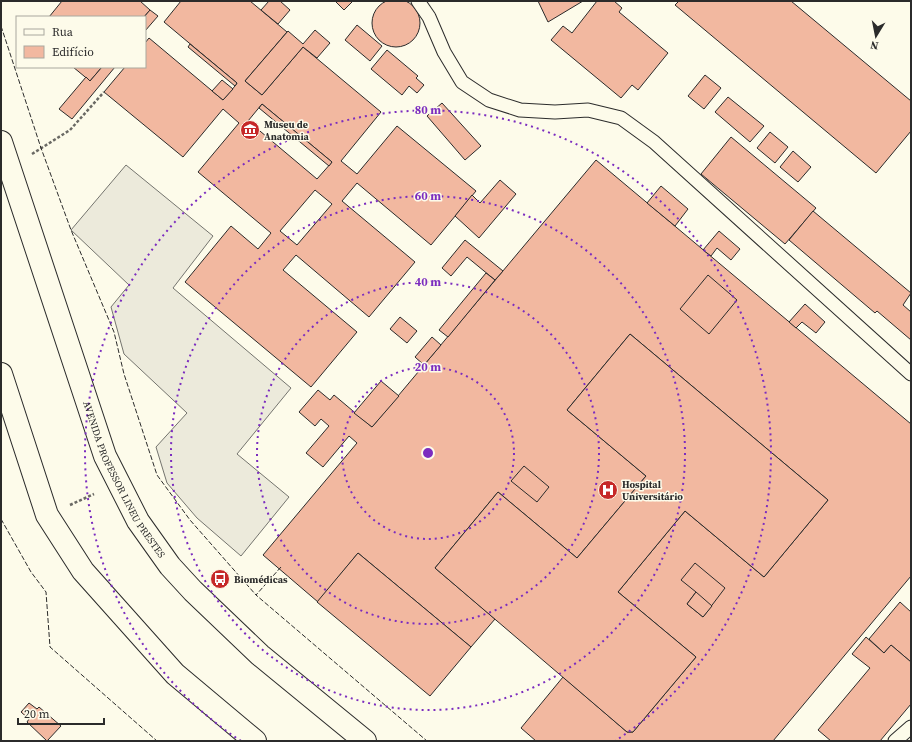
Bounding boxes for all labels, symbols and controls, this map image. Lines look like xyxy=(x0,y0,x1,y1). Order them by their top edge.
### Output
legend xyxy=(16,16,146,68)
north arrow xyxy=(856,16,896,56)
text: Rua xyxy=(52,24,74,40)
text: N xyxy=(869,37,880,53)
text: Edifício xyxy=(52,44,94,60)
text: 80 m xyxy=(415,102,441,118)
place label: Museu de Anatomia xyxy=(264,118,310,143)
museum icon: Museu de Anatomia xyxy=(239,119,261,141)
text: 60 m xyxy=(415,188,441,204)
text: 40 m xyxy=(415,274,441,290)
text: 20 m xyxy=(415,359,441,375)
street label: AVENIDA PROFESSOR LINEU PRESTES xyxy=(81,399,168,560)
centre of rings xyxy=(421,446,435,460)
place label: Hospital Universitário xyxy=(622,478,683,503)
hospital icon: Hospital Universitário xyxy=(597,479,619,501)
bus stop icon: Biomédicas xyxy=(209,568,231,590)
place label: Biomédicas xyxy=(234,573,288,586)
scale bar xyxy=(18,700,104,726)
text: 20 m xyxy=(24,706,50,722)

